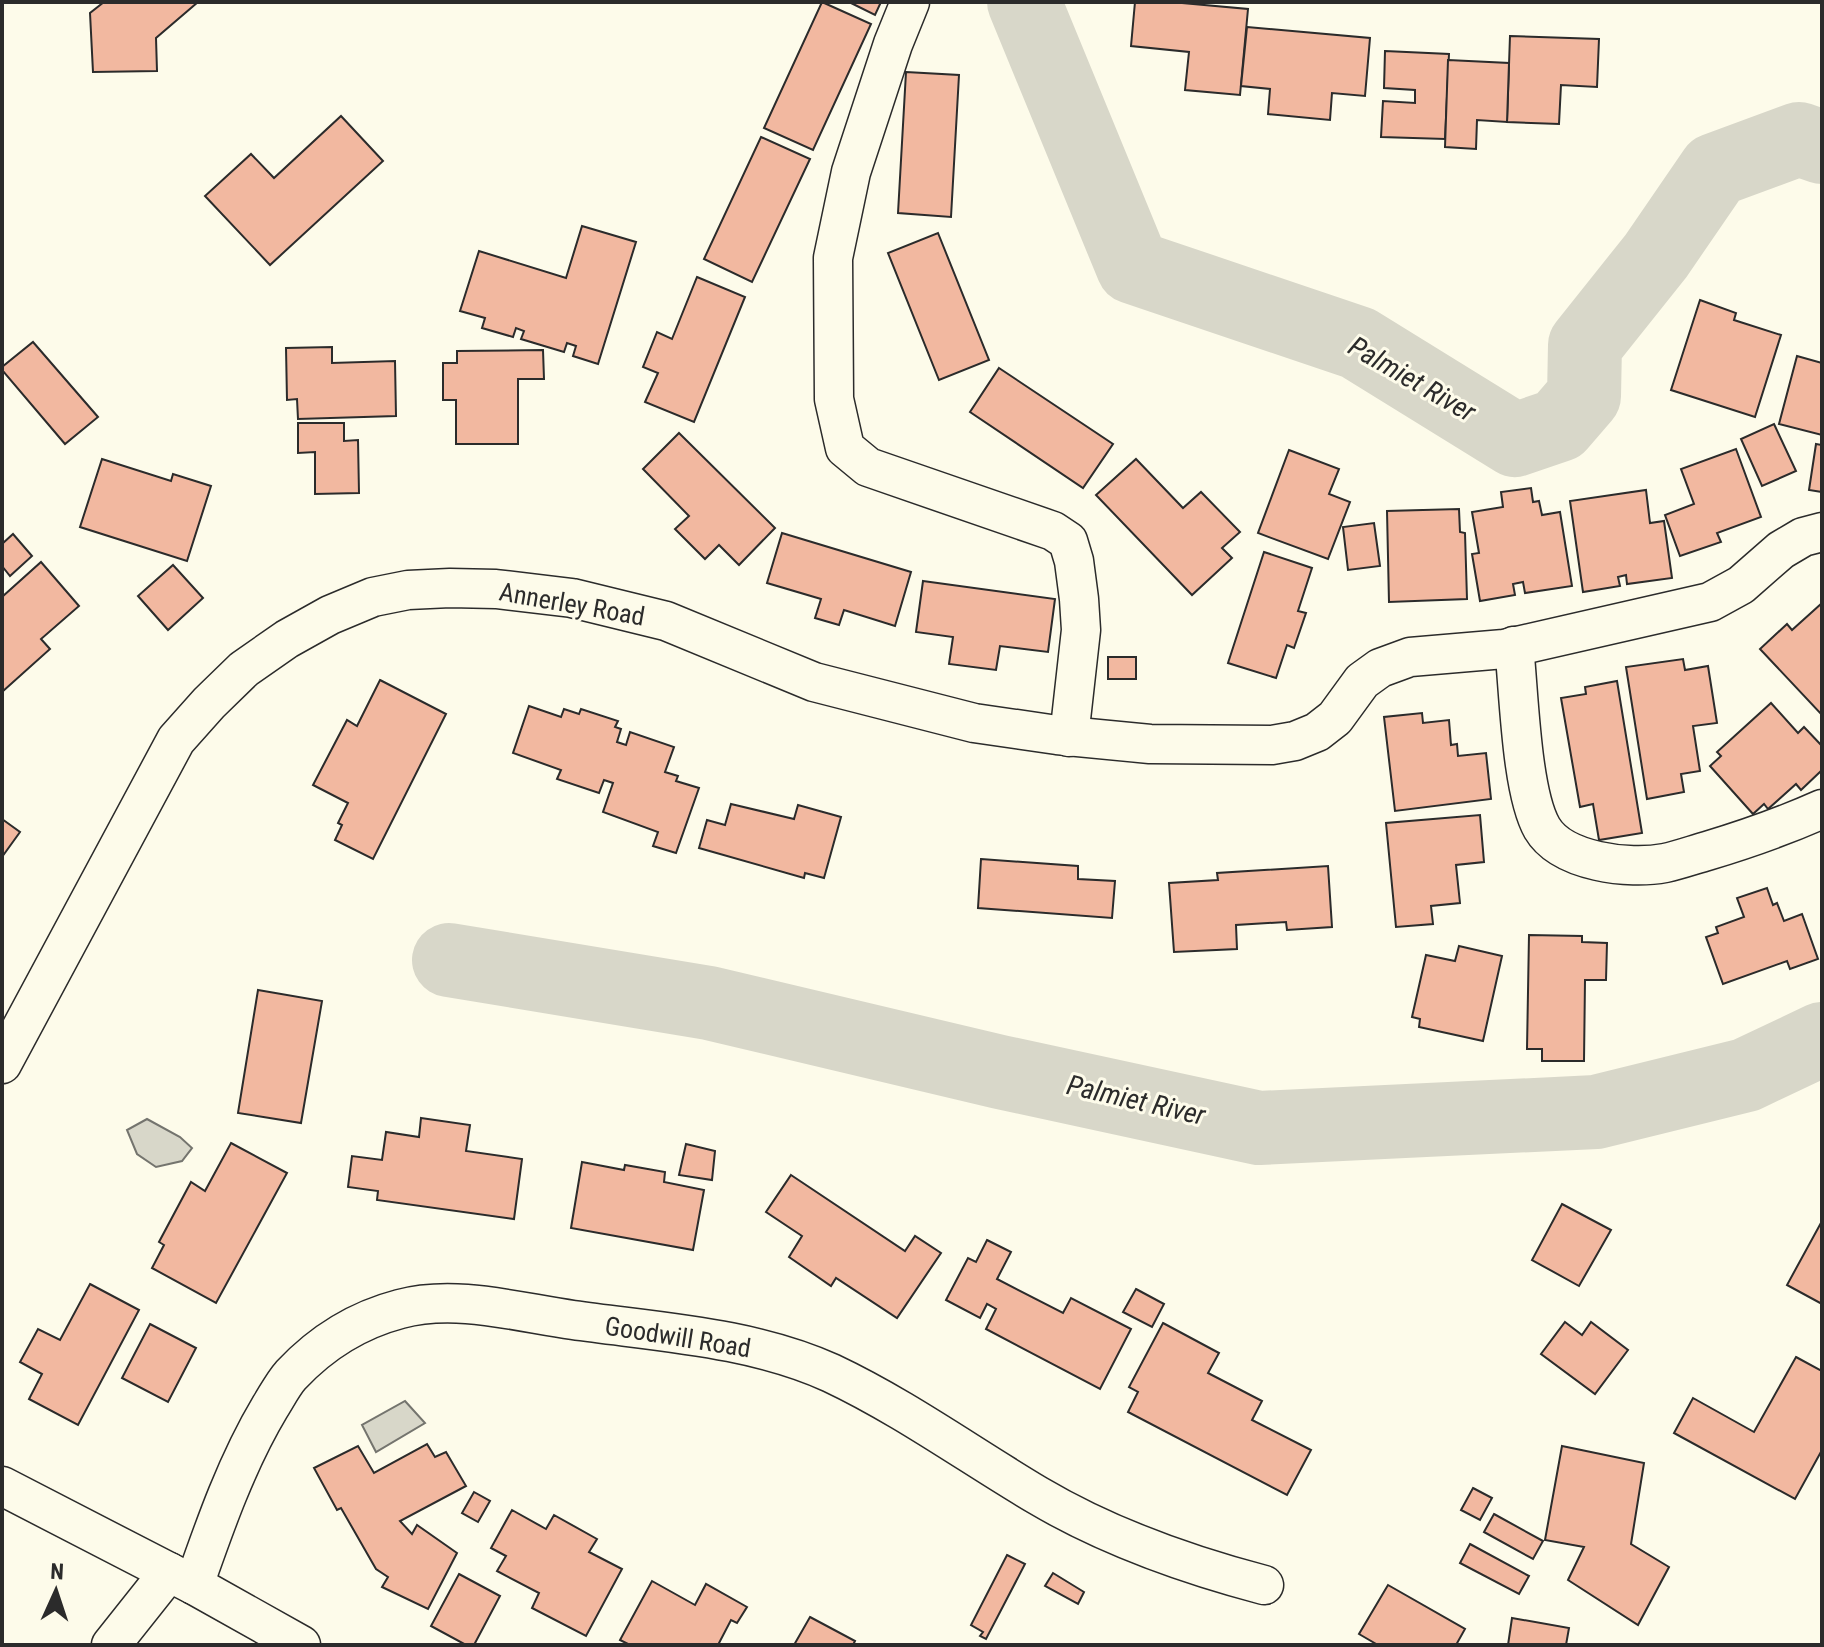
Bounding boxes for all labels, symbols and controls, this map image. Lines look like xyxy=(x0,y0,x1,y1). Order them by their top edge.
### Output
water label: Palmiet River xyxy=(1343,329,1482,429)
street label: Annerley Road xyxy=(497,576,647,632)
water label: Palmiet River xyxy=(1064,1068,1209,1132)
street label: Goodwill Road xyxy=(603,1311,753,1363)
north arrow xyxy=(16,1551,96,1631)
text: N xyxy=(50,1559,64,1584)

